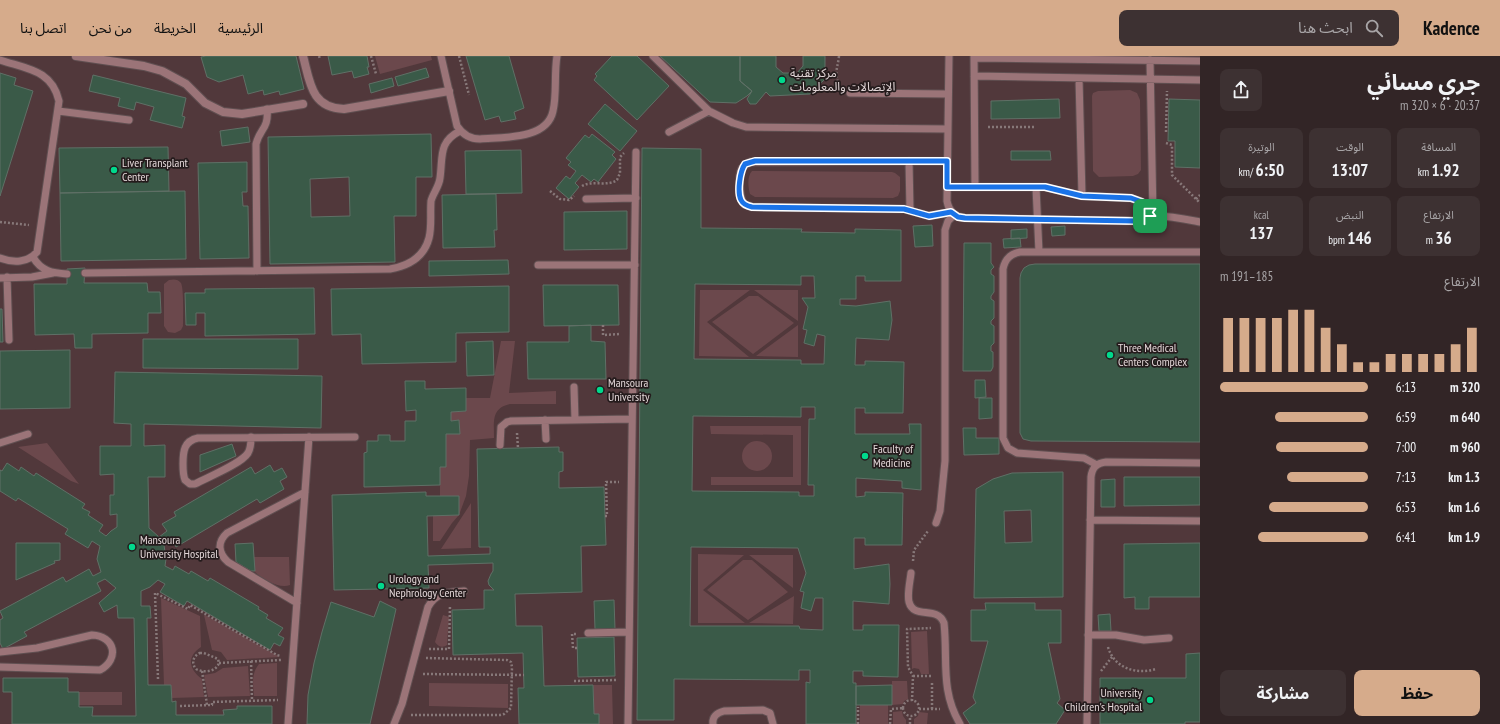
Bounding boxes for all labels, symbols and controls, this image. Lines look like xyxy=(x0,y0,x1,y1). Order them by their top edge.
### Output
search box xyxy=(1119,10,1399,46)
text: Kadence xyxy=(1423,16,1480,40)
icon: search xyxy=(1363,17,1385,39)
text: ابحث هنا xyxy=(1298,18,1353,37)
text: اتصل بنا xyxy=(20,19,67,37)
text: من نحن xyxy=(89,19,132,37)
text: الخريطة xyxy=(154,19,196,37)
text: الرئيسية xyxy=(218,19,263,37)
place label: مركز تقنية الإتصالات والمعلومات xyxy=(790,65,895,95)
text: جري مسائي xyxy=(1367,68,1480,96)
button: share xyxy=(1220,69,1262,111)
marker: مركز تقنية الإتصالات والمعلومات xyxy=(777,75,787,85)
text: 20:37 · 6 × 320 m xyxy=(1400,97,1480,114)
text: الوتيرة xyxy=(1248,140,1275,154)
text: الوقت xyxy=(1336,140,1364,154)
text: المسافة xyxy=(1421,140,1456,154)
place label: Liver Transplant Center xyxy=(122,155,189,184)
text: 6:50 xyxy=(1256,159,1284,181)
text: 13:07 xyxy=(1332,159,1368,181)
text: 1.92 xyxy=(1432,159,1460,181)
marker: Liver Transplant Center xyxy=(109,165,119,175)
text: /km xyxy=(1239,165,1256,179)
text: km xyxy=(1418,165,1432,179)
pin xyxy=(1133,199,1167,233)
icon: arrive xyxy=(1139,205,1161,227)
text: kcal xyxy=(1254,208,1269,222)
text: النبض xyxy=(1336,208,1364,222)
text: الارتفاع xyxy=(1424,208,1454,222)
text: 137 xyxy=(1249,222,1274,244)
text: 146 xyxy=(1347,227,1372,249)
text: 36 xyxy=(1435,227,1452,249)
text: bpm xyxy=(1328,233,1347,247)
text: m xyxy=(1426,233,1435,247)
text: 185–191 m xyxy=(1220,268,1273,285)
text: الارتفاع xyxy=(1444,273,1480,290)
place label: Three Medical Centers Complex xyxy=(1118,340,1187,369)
marker: Three Medical Centers Complex xyxy=(1105,350,1115,360)
place label: Mansoura University xyxy=(608,375,650,404)
text: 6:13 xyxy=(1396,379,1416,396)
text: 320 m xyxy=(1450,379,1480,396)
marker: Mansoura University xyxy=(595,385,605,395)
text: 6:59 xyxy=(1396,409,1416,426)
text: 640 m xyxy=(1450,409,1480,426)
text: 7:00 xyxy=(1396,439,1416,456)
text: 960 m xyxy=(1450,439,1480,456)
place label: Faculty of Medicine xyxy=(873,441,914,470)
marker: Faculty of Medicine xyxy=(860,451,870,461)
text: 7:13 xyxy=(1396,469,1416,486)
text: 1.3 km xyxy=(1448,469,1480,486)
text: 6:53 xyxy=(1396,499,1416,516)
text: 1.6 km xyxy=(1448,499,1480,516)
text: 6:41 xyxy=(1396,529,1416,546)
text: 1.9 km xyxy=(1448,529,1480,546)
place label: Mansoura University Hospital xyxy=(140,532,218,561)
marker: Mansoura University Hospital xyxy=(127,542,137,552)
place label: Urology and Nephrology Center xyxy=(389,571,467,600)
marker: Urology and Nephrology Center xyxy=(376,581,386,591)
button: مشاركة xyxy=(1220,670,1346,716)
button: حفظ xyxy=(1354,670,1480,716)
place label: University Children's Hospital xyxy=(1065,685,1142,714)
marker: University Children's Hospital xyxy=(1145,695,1155,705)

